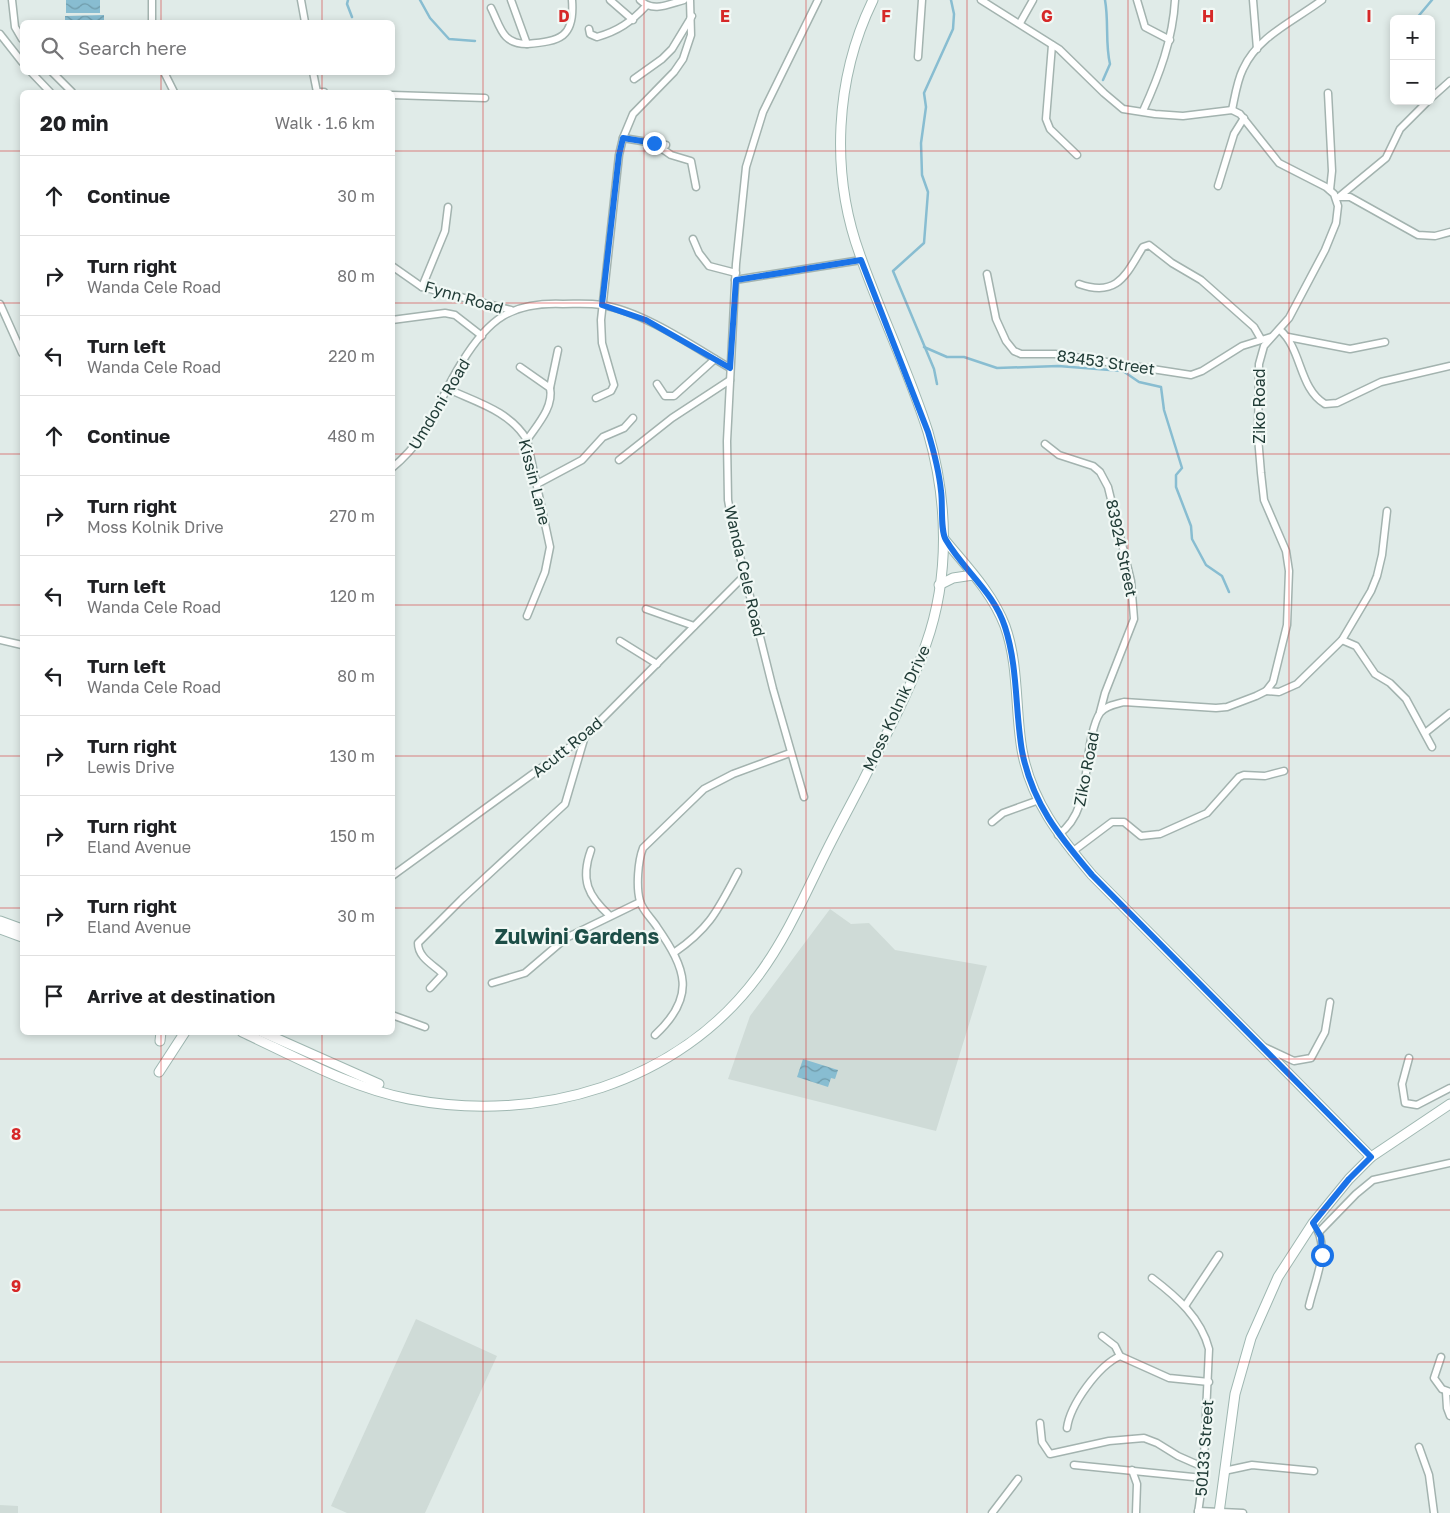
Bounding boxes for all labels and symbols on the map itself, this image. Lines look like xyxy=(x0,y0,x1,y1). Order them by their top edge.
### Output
text: D xyxy=(558,6,570,26)
text: E xyxy=(720,6,730,26)
text: F xyxy=(881,6,891,26)
text: G xyxy=(1041,6,1053,26)
text: H xyxy=(1202,6,1214,26)
text: I xyxy=(1366,6,1372,26)
route end xyxy=(643,132,666,155)
street label: Fynn Road xyxy=(422,276,506,318)
street label: 83453 Street xyxy=(1056,345,1156,379)
street label: Umdoni Road xyxy=(404,355,474,453)
street label: Ziko Road xyxy=(1249,368,1269,444)
street label: Kissin Lane xyxy=(515,437,555,527)
street label: 83924 Street xyxy=(1102,497,1142,599)
street label: Wanda Cele Road xyxy=(720,503,770,639)
street label: Moss Kolnik Drive xyxy=(858,642,934,774)
street label: Acutt Road xyxy=(528,713,606,781)
street label: Ziko Road xyxy=(1069,730,1103,808)
district label: Zulwini Gardens xyxy=(495,923,660,949)
text: 8 xyxy=(11,1124,21,1144)
route start xyxy=(1311,1244,1334,1267)
text: 9 xyxy=(11,1276,21,1296)
street label: 50133 Street xyxy=(1191,1399,1217,1497)

